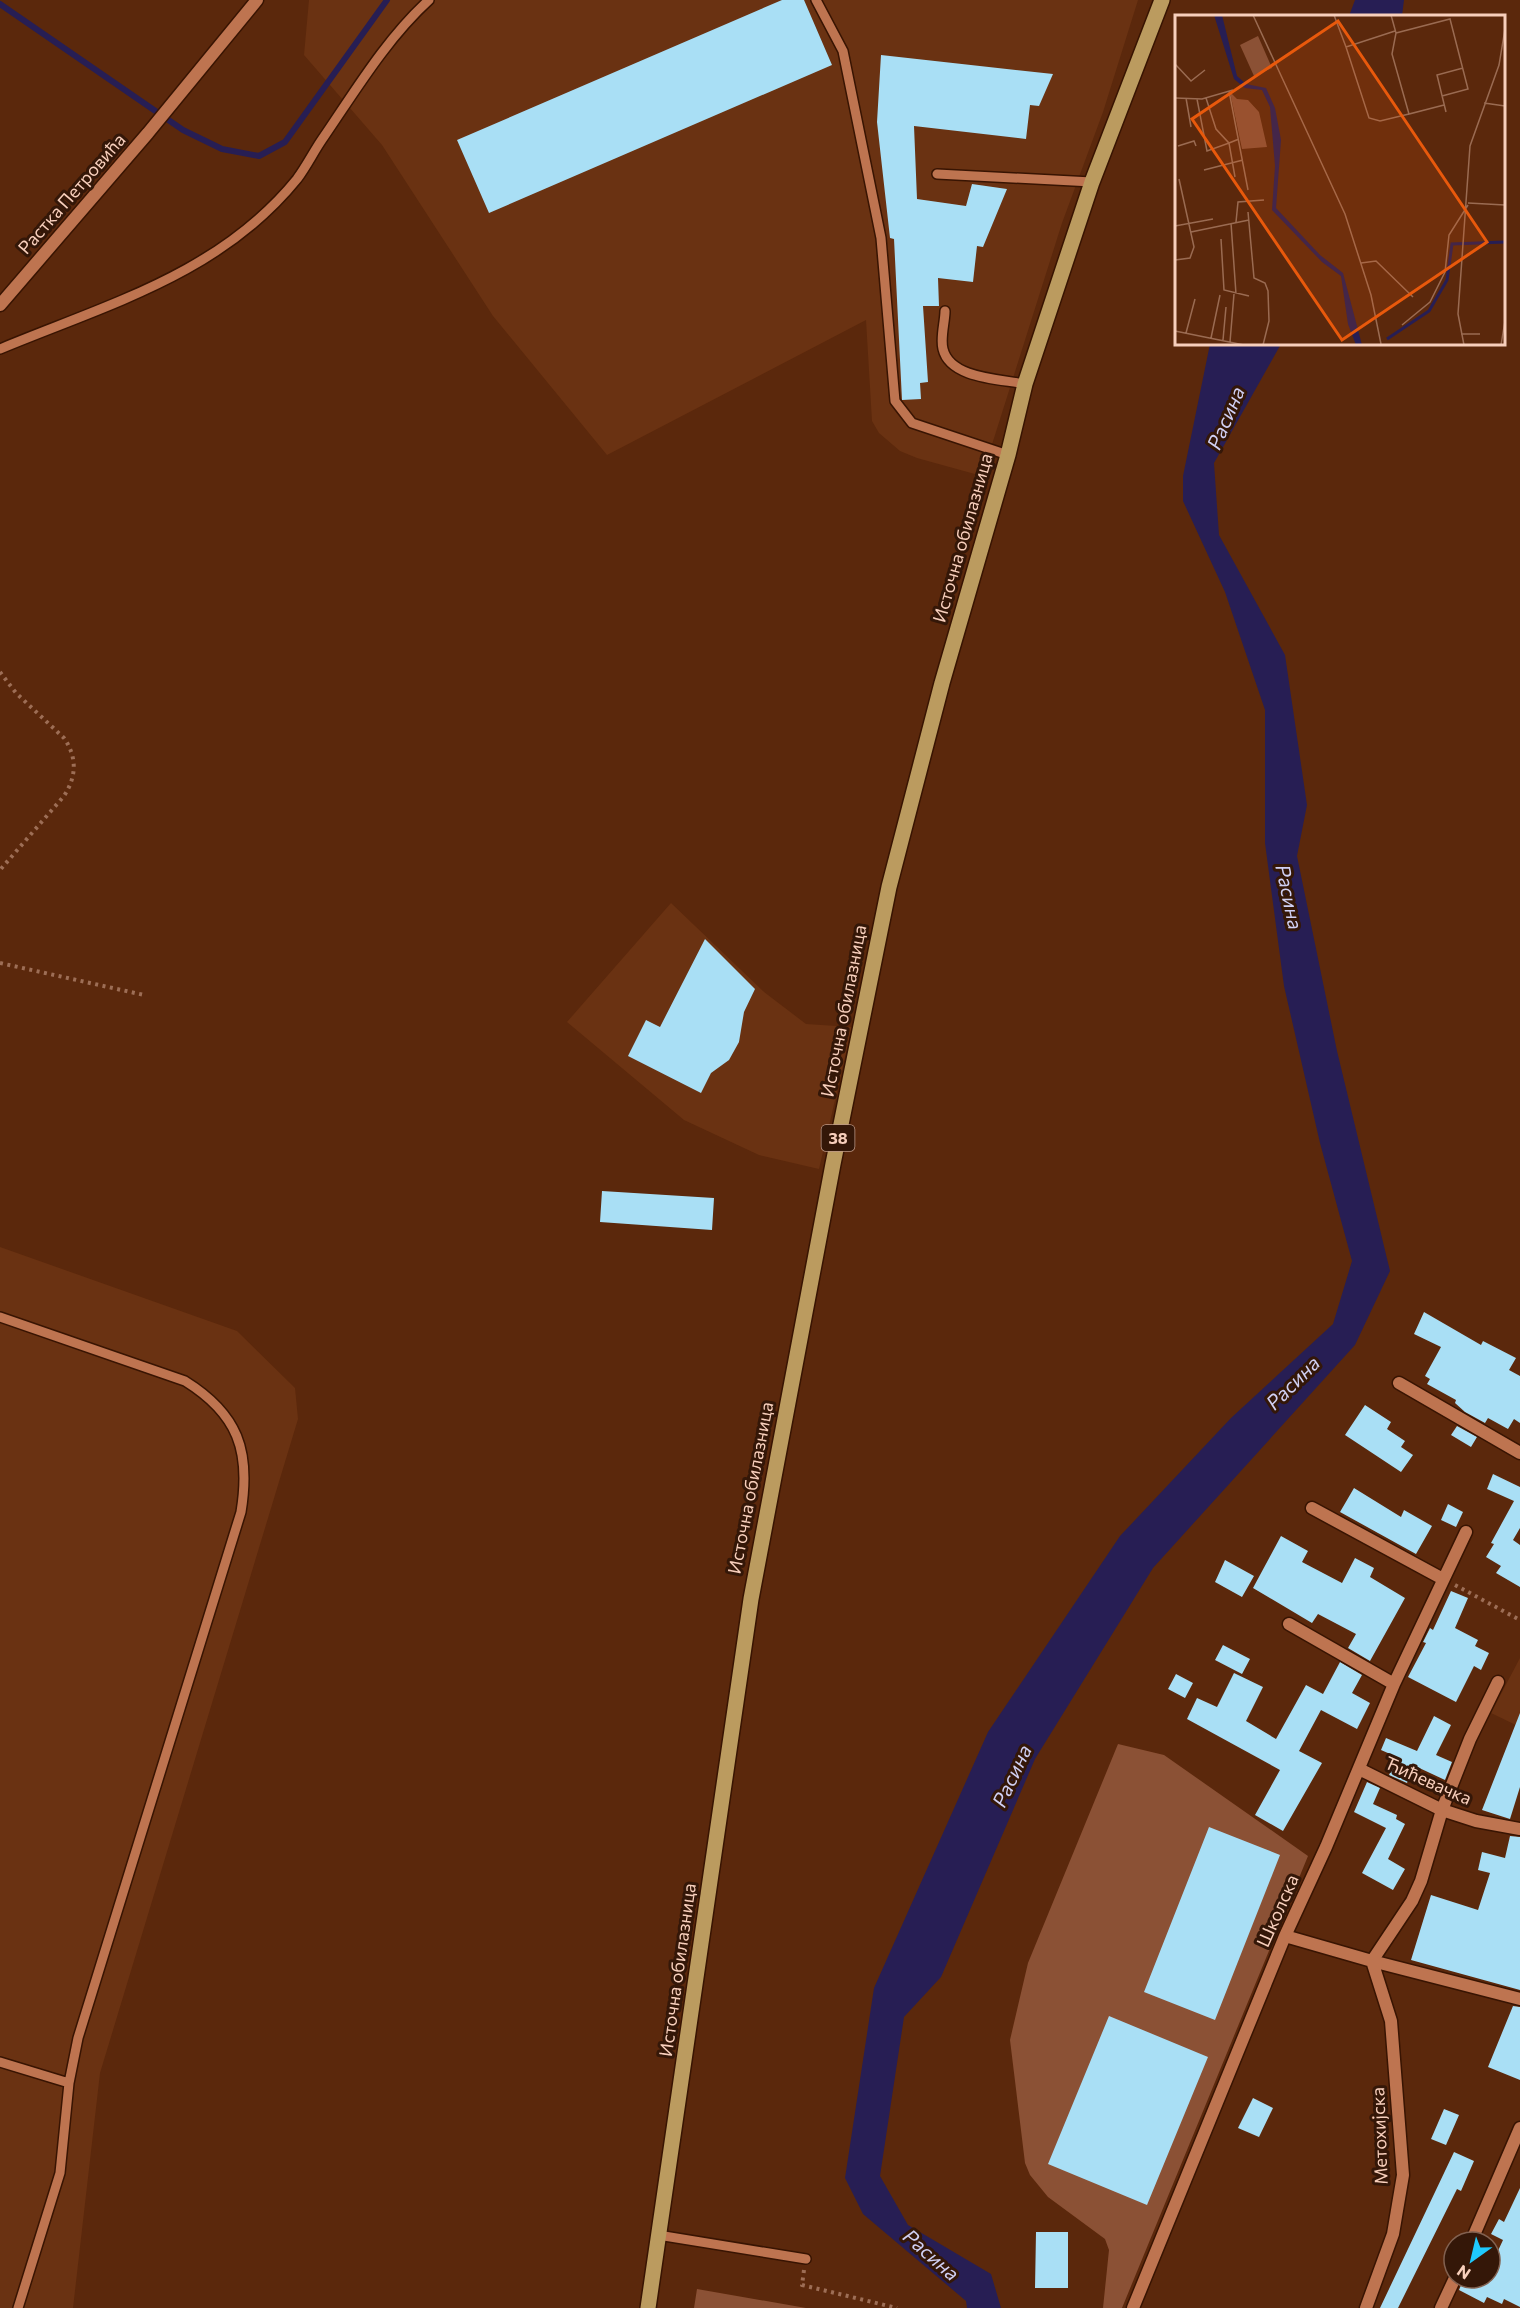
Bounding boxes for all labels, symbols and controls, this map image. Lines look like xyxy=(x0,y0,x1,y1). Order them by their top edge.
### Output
inset map xyxy=(1175,15,1505,345)
street label: Растка Петровића xyxy=(13,129,130,258)
water label: Расина xyxy=(1201,383,1249,453)
street label: Источна обилазница xyxy=(927,451,997,625)
water label: Расина xyxy=(1271,862,1309,932)
street label: Источна обилазница xyxy=(816,923,871,1099)
road number: 38 xyxy=(822,1125,854,1151)
water label: Расина xyxy=(1260,1350,1324,1414)
street label: Источна обилазница xyxy=(723,1400,778,1576)
water label: Расина xyxy=(986,1741,1036,1811)
street label: Ћићевачка xyxy=(1382,1751,1475,1809)
street label: Школска xyxy=(1251,1871,1303,1950)
street label: Источна обилазница xyxy=(654,1882,700,2058)
street label: Метохијска xyxy=(1366,2087,1392,2185)
water label: Расина xyxy=(899,2224,964,2285)
north arrow xyxy=(1442,2230,1502,2290)
text: N xyxy=(1453,2262,1474,2284)

